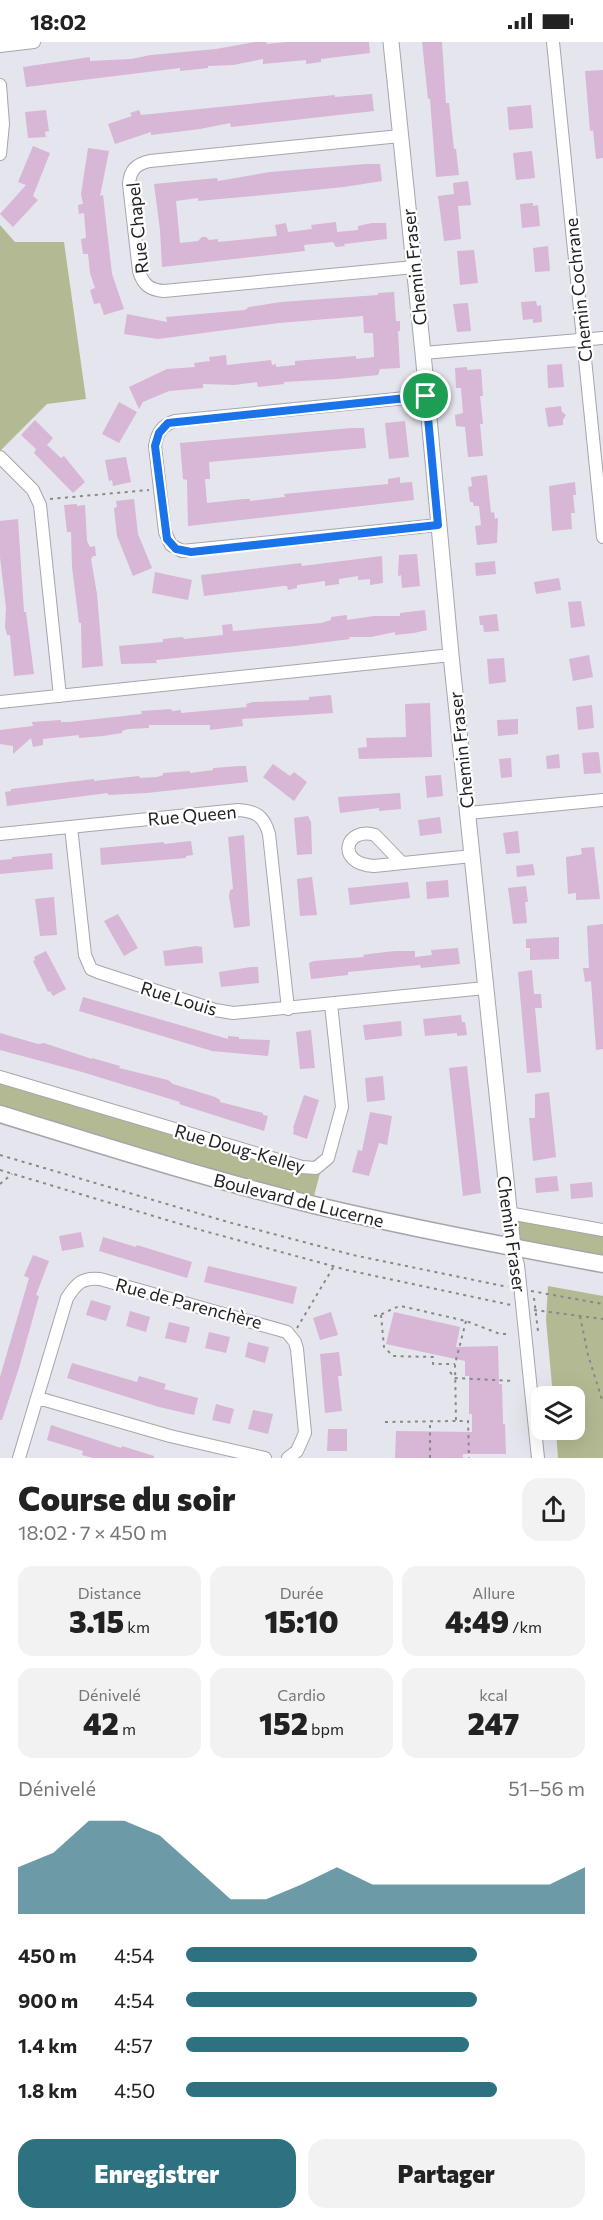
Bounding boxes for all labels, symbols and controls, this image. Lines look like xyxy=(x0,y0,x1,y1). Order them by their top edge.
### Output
text: 18:02 xyxy=(30,8,86,35)
street label: Rue Chapel xyxy=(121,181,153,275)
street label: Chemin Fraser xyxy=(397,207,431,327)
street label: Chemin Cochrane xyxy=(559,217,597,363)
pin xyxy=(400,370,451,421)
icon: arrive xyxy=(409,379,442,412)
street label: Chemin Fraser xyxy=(444,690,478,810)
street label: Rue Queen xyxy=(147,800,237,830)
street label: Rue Louis xyxy=(138,976,220,1020)
street label: Rue Doug-Kelley xyxy=(172,1119,308,1177)
street label: Boulevard de Lucerne xyxy=(212,1168,386,1232)
street label: Chemin Fraser xyxy=(493,1174,531,1294)
street label: Rue de Parenchère xyxy=(113,1273,265,1333)
map controls xyxy=(531,1386,585,1440)
button: layers xyxy=(531,1386,585,1440)
text: Course du soir xyxy=(18,1477,236,1518)
button: share xyxy=(522,1478,585,1541)
text: 18:02 · 7 × 450 m xyxy=(18,1520,167,1544)
text: Distance xyxy=(78,1583,141,1602)
text: Durée xyxy=(280,1583,323,1602)
text: Allure xyxy=(472,1583,515,1602)
text: 3.15 xyxy=(69,1602,124,1639)
text: 15:10 xyxy=(264,1602,339,1639)
text: 4:49 xyxy=(445,1602,509,1639)
text: km xyxy=(124,1617,150,1636)
text: /km xyxy=(509,1617,542,1636)
text: Dénivelé xyxy=(78,1685,141,1704)
text: Cardio xyxy=(277,1685,326,1704)
text: kcal xyxy=(479,1685,508,1704)
text: 42 xyxy=(83,1704,119,1741)
text: 152 xyxy=(259,1704,308,1741)
text: 247 xyxy=(468,1704,519,1741)
text: m xyxy=(119,1719,136,1738)
text: bpm xyxy=(308,1719,344,1738)
text: Dénivelé xyxy=(18,1776,96,1800)
text: 51–56 m xyxy=(508,1776,585,1800)
text: 450 m xyxy=(18,1943,77,1967)
text: 4:54 xyxy=(114,1943,154,1967)
text: 900 m xyxy=(18,1988,78,2012)
text: 4:54 xyxy=(114,1988,154,2012)
text: 1.4 km xyxy=(18,2033,77,2057)
text: 4:57 xyxy=(114,2033,153,2057)
text: 1.8 km xyxy=(18,2078,77,2102)
text: 4:50 xyxy=(114,2078,155,2102)
button: Enregistrer xyxy=(18,2139,296,2208)
button: Partager xyxy=(308,2139,585,2208)

